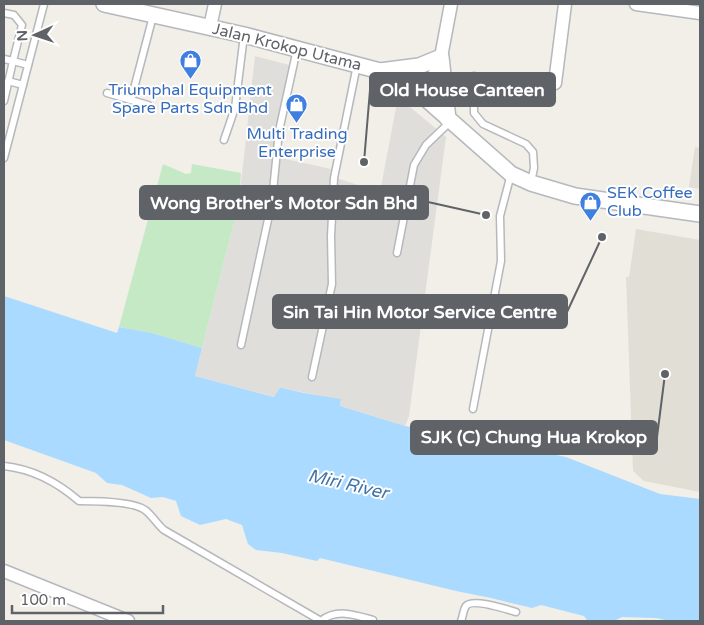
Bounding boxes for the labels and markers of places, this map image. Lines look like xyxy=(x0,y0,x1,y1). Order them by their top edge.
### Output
shop icon: Triumphal Equipment Spare Parts Sdn Bhd xyxy=(178,49,202,80)
callout: Old House Canteen xyxy=(370,73,555,106)
place label: Triumphal Equipment Spare Parts Sdn Bhd xyxy=(108,80,272,118)
shop icon: Multi Trading Enterprise xyxy=(285,93,309,124)
place label: Multi Trading Enterprise xyxy=(246,124,348,162)
place label: SEK Coffee Club xyxy=(607,183,693,221)
callout: Wong Brother's Motor Sdn Bhd xyxy=(140,186,428,219)
shop icon: SEK Coffee Club xyxy=(579,190,603,221)
callout: Sin Tai Hin Motor Service Centre xyxy=(273,295,567,328)
callout: SJK (C) Chung Hua Krokop xyxy=(411,421,657,454)

